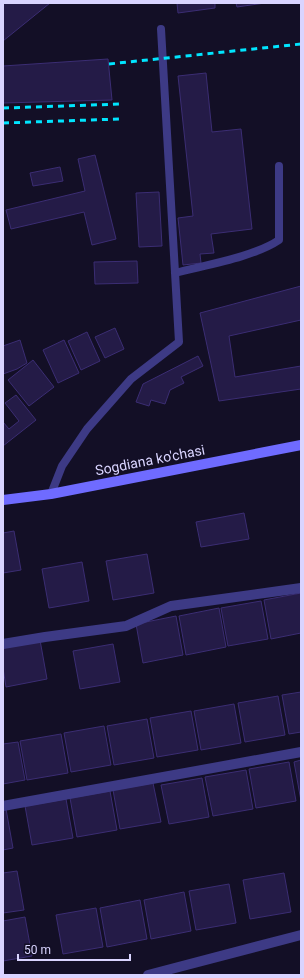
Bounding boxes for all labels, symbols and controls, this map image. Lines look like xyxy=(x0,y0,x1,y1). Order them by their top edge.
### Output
street label: Sogdiana ko'chasi xyxy=(94,442,206,478)
scale bar xyxy=(18,936,130,962)
text: 50 m xyxy=(24,943,51,957)

